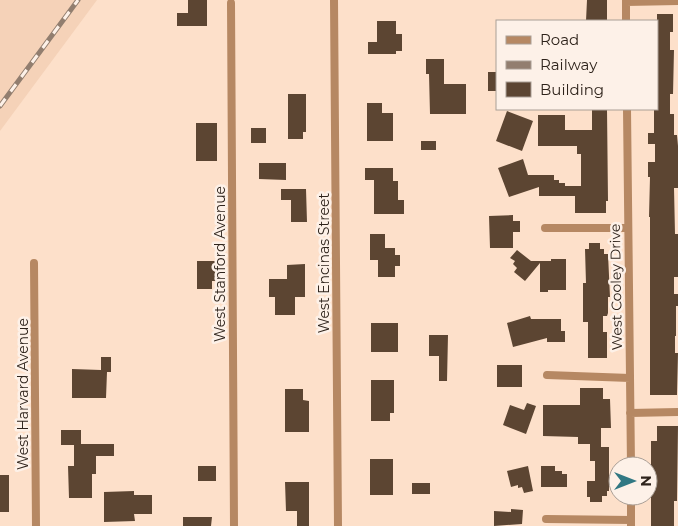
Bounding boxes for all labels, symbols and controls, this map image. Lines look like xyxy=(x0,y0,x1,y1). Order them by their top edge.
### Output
legend xyxy=(496,20,658,110)
text: Road xyxy=(540,30,579,49)
text: Railway xyxy=(540,55,598,74)
text: Building xyxy=(540,80,604,99)
street label: West Stanford Avenue xyxy=(211,186,229,342)
street label: West Encinas Street xyxy=(315,193,333,333)
street label: West Cooley Drive xyxy=(606,224,626,350)
street label: West Harvard Avenue xyxy=(14,318,32,470)
north arrow xyxy=(608,456,658,506)
text: N xyxy=(637,475,655,487)

